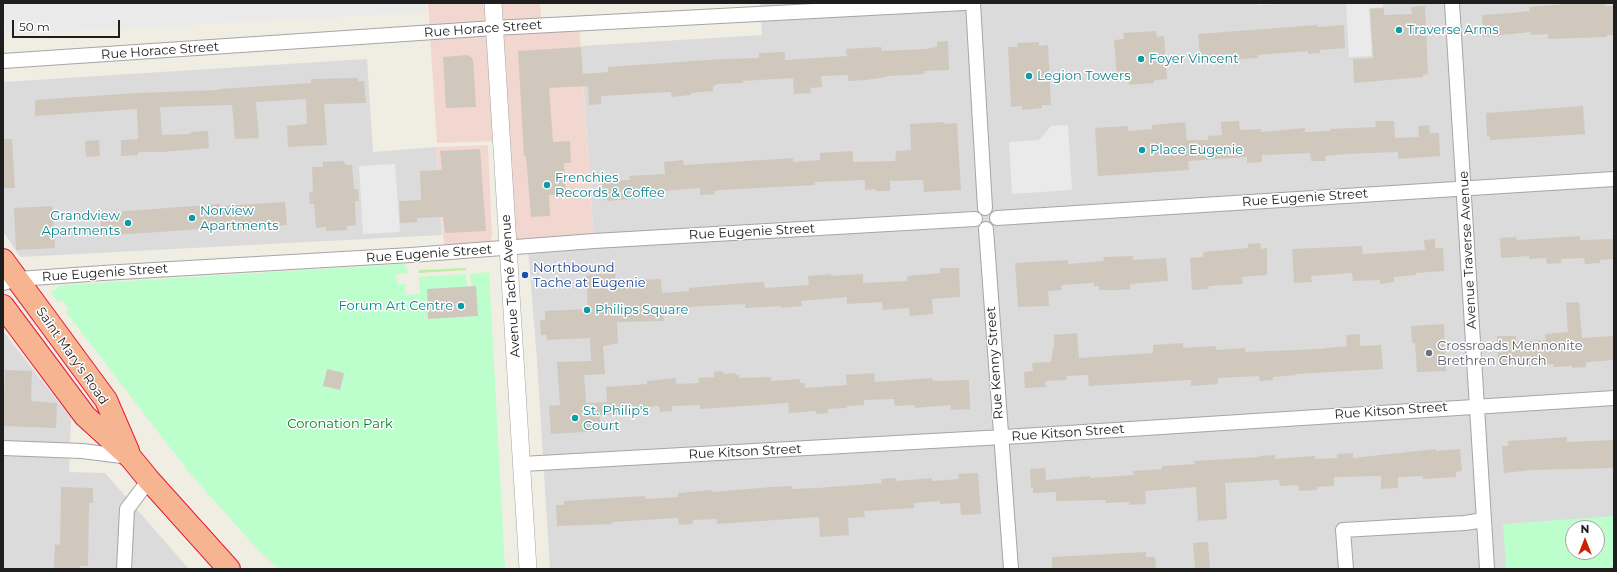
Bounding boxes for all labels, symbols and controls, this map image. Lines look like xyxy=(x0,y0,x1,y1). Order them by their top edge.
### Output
scale bar xyxy=(14,12,122,38)
street label: Rue Horace Street xyxy=(423,17,543,41)
text: 50 m xyxy=(19,19,50,34)
place label: Traverse Arms xyxy=(1407,22,1499,38)
marker: Traverse Arms xyxy=(1394,25,1404,35)
street label: Rue Horace Street xyxy=(100,39,220,63)
place label: Foyer Vincent xyxy=(1149,51,1239,67)
marker: Foyer Vincent xyxy=(1136,54,1146,64)
place label: Legion Towers xyxy=(1037,68,1130,84)
marker: Legion Towers xyxy=(1024,71,1034,81)
place label: Place Eugenie xyxy=(1150,142,1243,158)
marker: Place Eugenie xyxy=(1137,145,1147,155)
place label: Frenchies Records & Coffee xyxy=(555,170,665,201)
street label: Avenue Traverse Avenue xyxy=(1456,170,1480,330)
marker: Frenchies Records & Coffee xyxy=(542,180,552,190)
street label: Rue Eugenie Street xyxy=(1241,186,1369,210)
place label: Norview Apartments xyxy=(200,203,279,234)
place label: Grandview Apartments xyxy=(41,208,120,239)
marker: Norview Apartments xyxy=(187,213,197,223)
street label: Avenue Taché Avenue xyxy=(498,214,524,358)
marker: Grandview Apartments xyxy=(123,218,133,228)
street label: Rue Eugenie Street xyxy=(689,221,815,243)
street label: Rue Eugenie Street xyxy=(365,242,493,266)
place label: Northbound Tache at Eugenie xyxy=(533,260,646,291)
street label: Rue Eugenie Street xyxy=(41,261,169,285)
marker: Northbound Tache at Eugenie xyxy=(520,270,530,280)
place label: Forum Art Centre xyxy=(339,298,453,314)
marker: Forum Art Centre xyxy=(456,301,466,311)
place label: Philips Square xyxy=(595,302,688,318)
street label: Saint Mary's Road xyxy=(33,304,111,408)
marker: Philips Square xyxy=(582,305,592,315)
street label: Rue Kenny Street xyxy=(983,306,1007,420)
place label: Crossroads Mennonite Brethren Church xyxy=(1437,338,1583,369)
marker: Crossroads Mennonite Brethren Church xyxy=(1424,348,1434,358)
street label: Rue Kitson Street xyxy=(1334,399,1448,423)
place label: St. Philip's Court xyxy=(583,403,649,434)
marker: St. Philip's Court xyxy=(570,413,580,423)
park label: Coronation Park xyxy=(287,416,393,432)
street label: Rue Kitson Street xyxy=(1011,421,1125,445)
street label: Rue Kitson Street xyxy=(688,441,802,463)
north arrow xyxy=(1565,520,1605,560)
text: N xyxy=(1581,522,1589,536)

